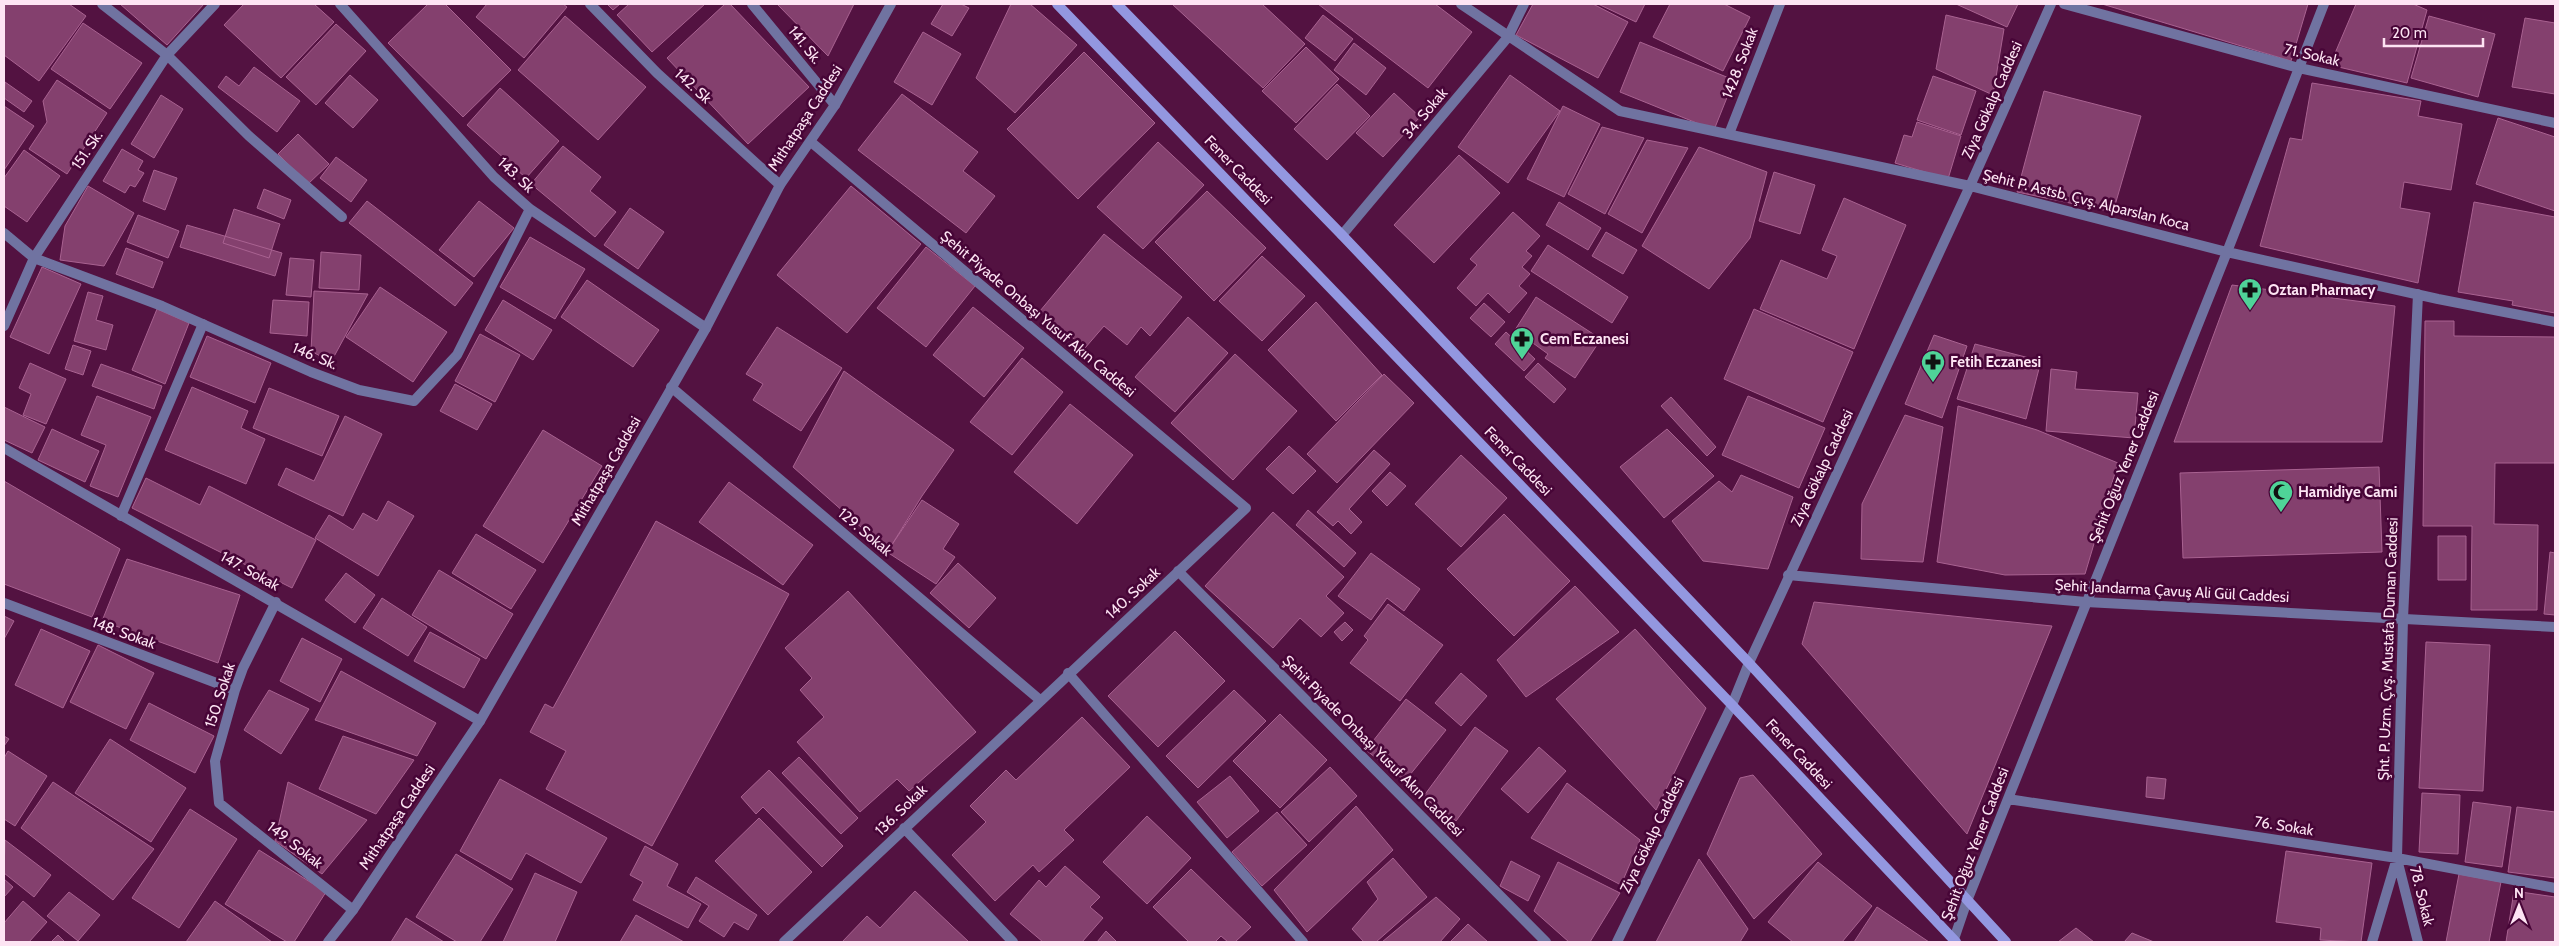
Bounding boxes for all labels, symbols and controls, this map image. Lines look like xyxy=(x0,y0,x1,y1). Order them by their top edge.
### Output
scale bar xyxy=(2384,15,2483,47)
street label: 141. Sk. xyxy=(784,22,826,68)
text: 20 m xyxy=(2392,24,2427,42)
street label: 1428. Sokak xyxy=(1718,25,1762,101)
street label: Ziya Gökalp Caddesi xyxy=(1958,38,2026,162)
street label: 71. Sokak xyxy=(2282,40,2342,70)
street label: Mithatpaşa Caddesi xyxy=(764,62,846,174)
street label: 142. Sk xyxy=(671,65,715,107)
street label: 34. Sokak xyxy=(1399,84,1452,142)
street label: 151. Sk. xyxy=(68,127,106,173)
street label: Fener Caddesi xyxy=(1201,132,1275,208)
street label: 143. Sk xyxy=(494,154,538,197)
street label: Şehit P. Astsb. Çvş. Alparslan Koca xyxy=(1981,166,2192,235)
street label: Şehit Piyade Onbaşı Yusuf Akın Caddesi xyxy=(937,227,1139,401)
pharmacy icon: Oztan Pharmacy xyxy=(2237,277,2263,311)
place label: Oztan Pharmacy xyxy=(2268,281,2377,299)
pharmacy icon: Cem Eczanesi xyxy=(1509,326,1535,360)
place label: Cem Eczanesi xyxy=(1540,330,1629,348)
street label: 146. Sk. xyxy=(290,339,340,373)
pharmacy icon: Fetih Eczanesi xyxy=(1920,349,1946,383)
place label: Fetih Eczanesi xyxy=(1950,353,2041,371)
street label: Şehit Oğuz Yener Caddesi xyxy=(2085,388,2163,546)
street label: Ziya Gökalp Caddesi xyxy=(1787,407,1857,529)
street label: Mithatpaşa Caddesi xyxy=(567,413,645,529)
street label: Fener Caddesi xyxy=(1481,423,1555,499)
mosque icon: Hamidiye Cami xyxy=(2268,479,2294,513)
place label: Hamidiye Cami xyxy=(2298,483,2397,501)
street label: 129. Sokak xyxy=(834,504,896,560)
street label: Şht. P. Uzm. Çvş. Mustafa Duman Caddesi xyxy=(2374,517,2402,781)
street label: 147. Sokak xyxy=(217,547,283,595)
street label: 140. Sokak xyxy=(1102,563,1164,623)
street label: Şehit Jandarma Çavuş Ali Gül Caddesi xyxy=(2054,576,2290,606)
street label: 148. Sokak xyxy=(90,613,159,653)
street label: Şehit Piyade Onbaşı Yusuf Akın Caddesi xyxy=(1279,652,1467,840)
street label: 150. Sokak xyxy=(201,660,239,730)
street label: Fener Caddesi xyxy=(1762,715,1836,793)
street label: Mithatpaşa Caddesi xyxy=(355,761,439,873)
street label: Şehit Oğuz Yener Caddesi xyxy=(1937,765,2013,923)
street label: Ziya Gökalp Caddesi xyxy=(1616,774,1688,896)
street label: 136. Sokak xyxy=(871,781,931,839)
street label: 76. Sokak xyxy=(2253,812,2315,840)
street label: 149. Sokak xyxy=(264,818,327,873)
street label: 78. Sokak xyxy=(2406,864,2438,928)
north arrow xyxy=(2494,881,2544,931)
text: N xyxy=(2514,884,2524,902)

